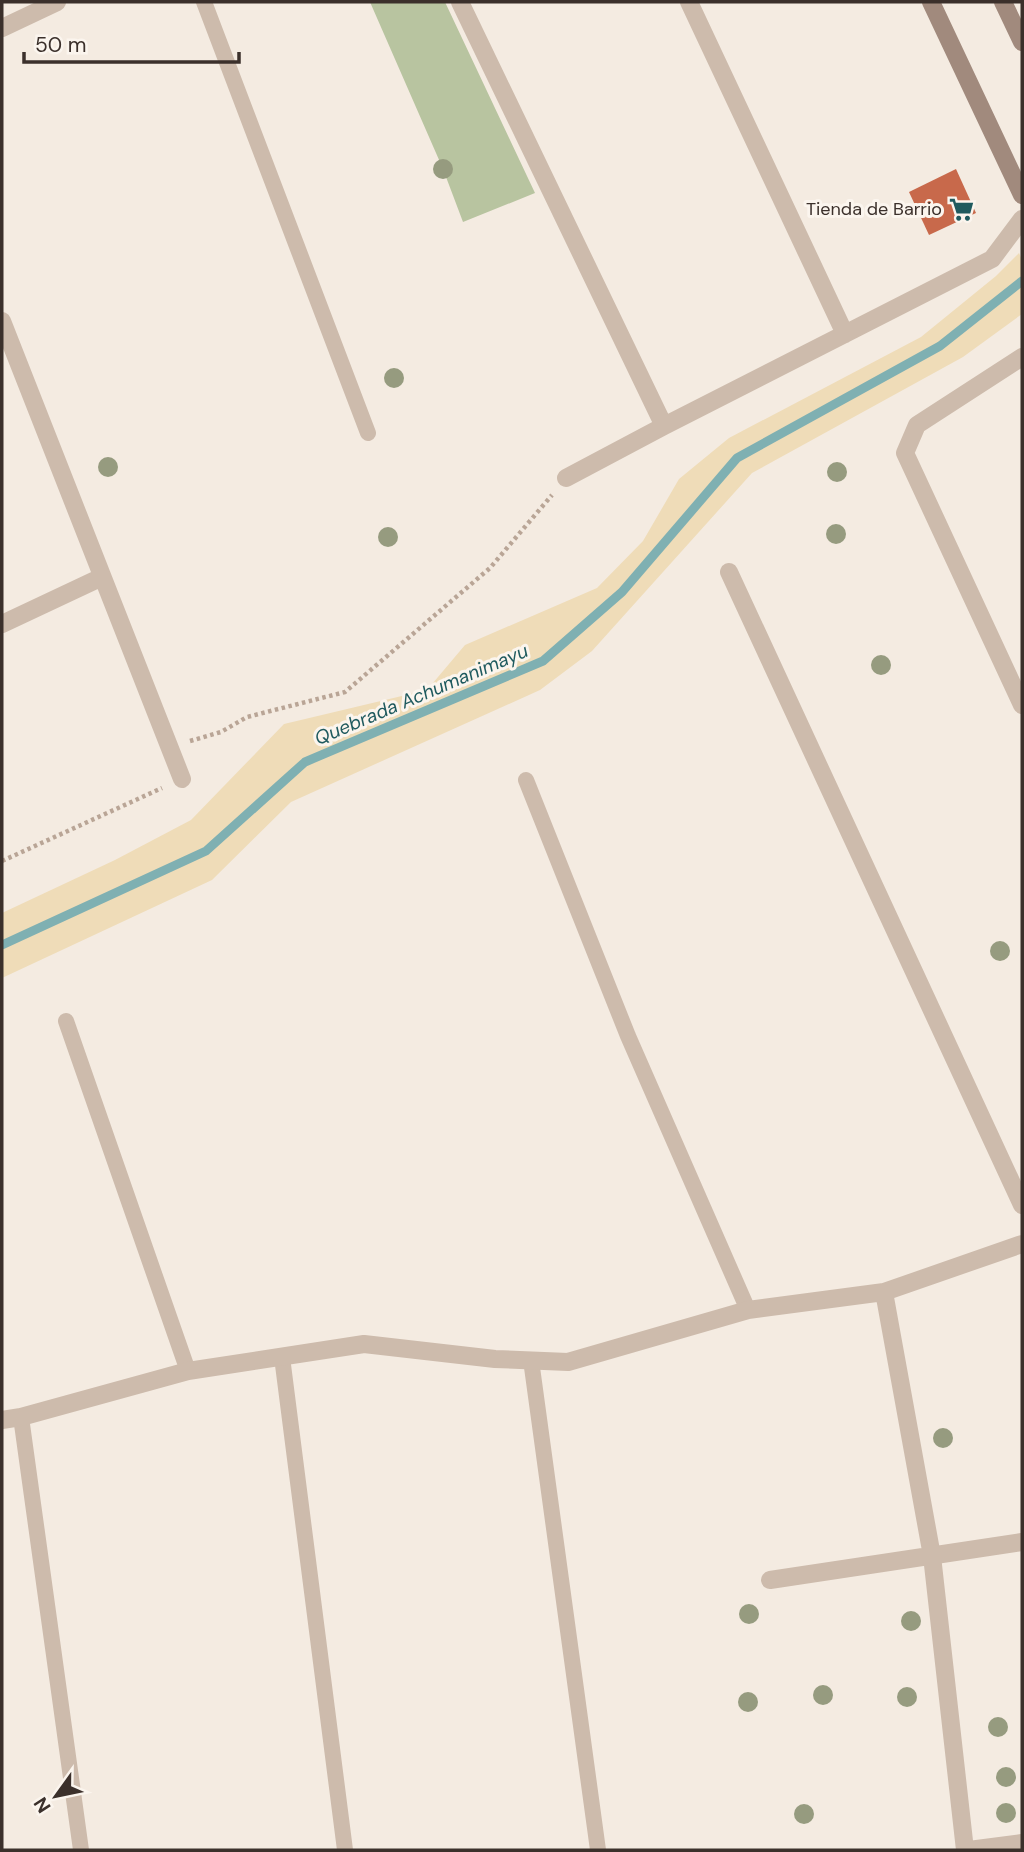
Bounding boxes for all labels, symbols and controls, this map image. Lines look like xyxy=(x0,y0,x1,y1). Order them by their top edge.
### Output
scale bar xyxy=(24,21,240,65)
text: 50 m xyxy=(35,31,86,59)
supermarket icon: Tienda de Barrio xyxy=(948,195,976,223)
place label: Tienda de Barrio xyxy=(806,197,942,221)
water label: Quebrada Achumanimayu xyxy=(311,638,532,751)
north arrow xyxy=(21,1761,91,1831)
text: N xyxy=(28,1792,56,1818)

